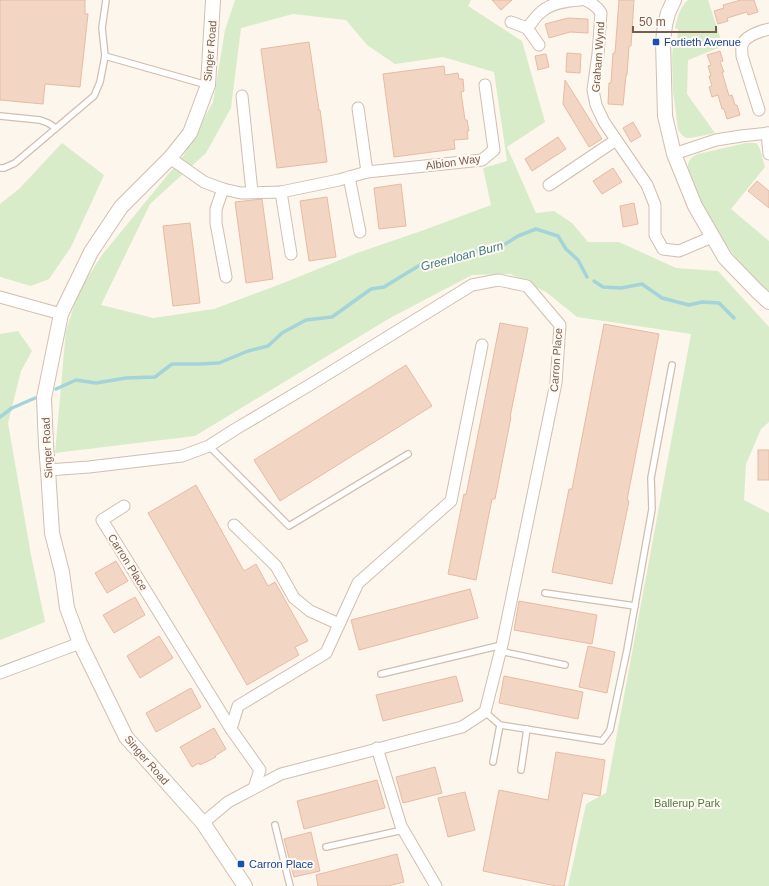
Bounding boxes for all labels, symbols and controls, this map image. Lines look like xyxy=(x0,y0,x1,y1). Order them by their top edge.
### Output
scale bar xyxy=(633,8,716,34)
text: 50 m xyxy=(639,15,666,29)
street label: Singer Road xyxy=(201,20,219,82)
street label: Graham Wynd xyxy=(590,21,606,93)
place label: Fortieth Avenue xyxy=(664,36,741,48)
marker: Fortieth Avenue xyxy=(651,37,661,47)
street label: Albion Way xyxy=(425,152,482,172)
water label: Greenloan Burn xyxy=(419,238,505,274)
street label: Carron Place xyxy=(548,328,564,392)
street label: Singer Road xyxy=(39,417,55,479)
street label: Carron Place xyxy=(106,532,150,592)
street label: Singer Road xyxy=(122,733,172,787)
park label: Ballerup Park xyxy=(654,797,721,809)
place label: Carron Place xyxy=(249,858,313,870)
marker: Carron Place xyxy=(236,859,246,869)

